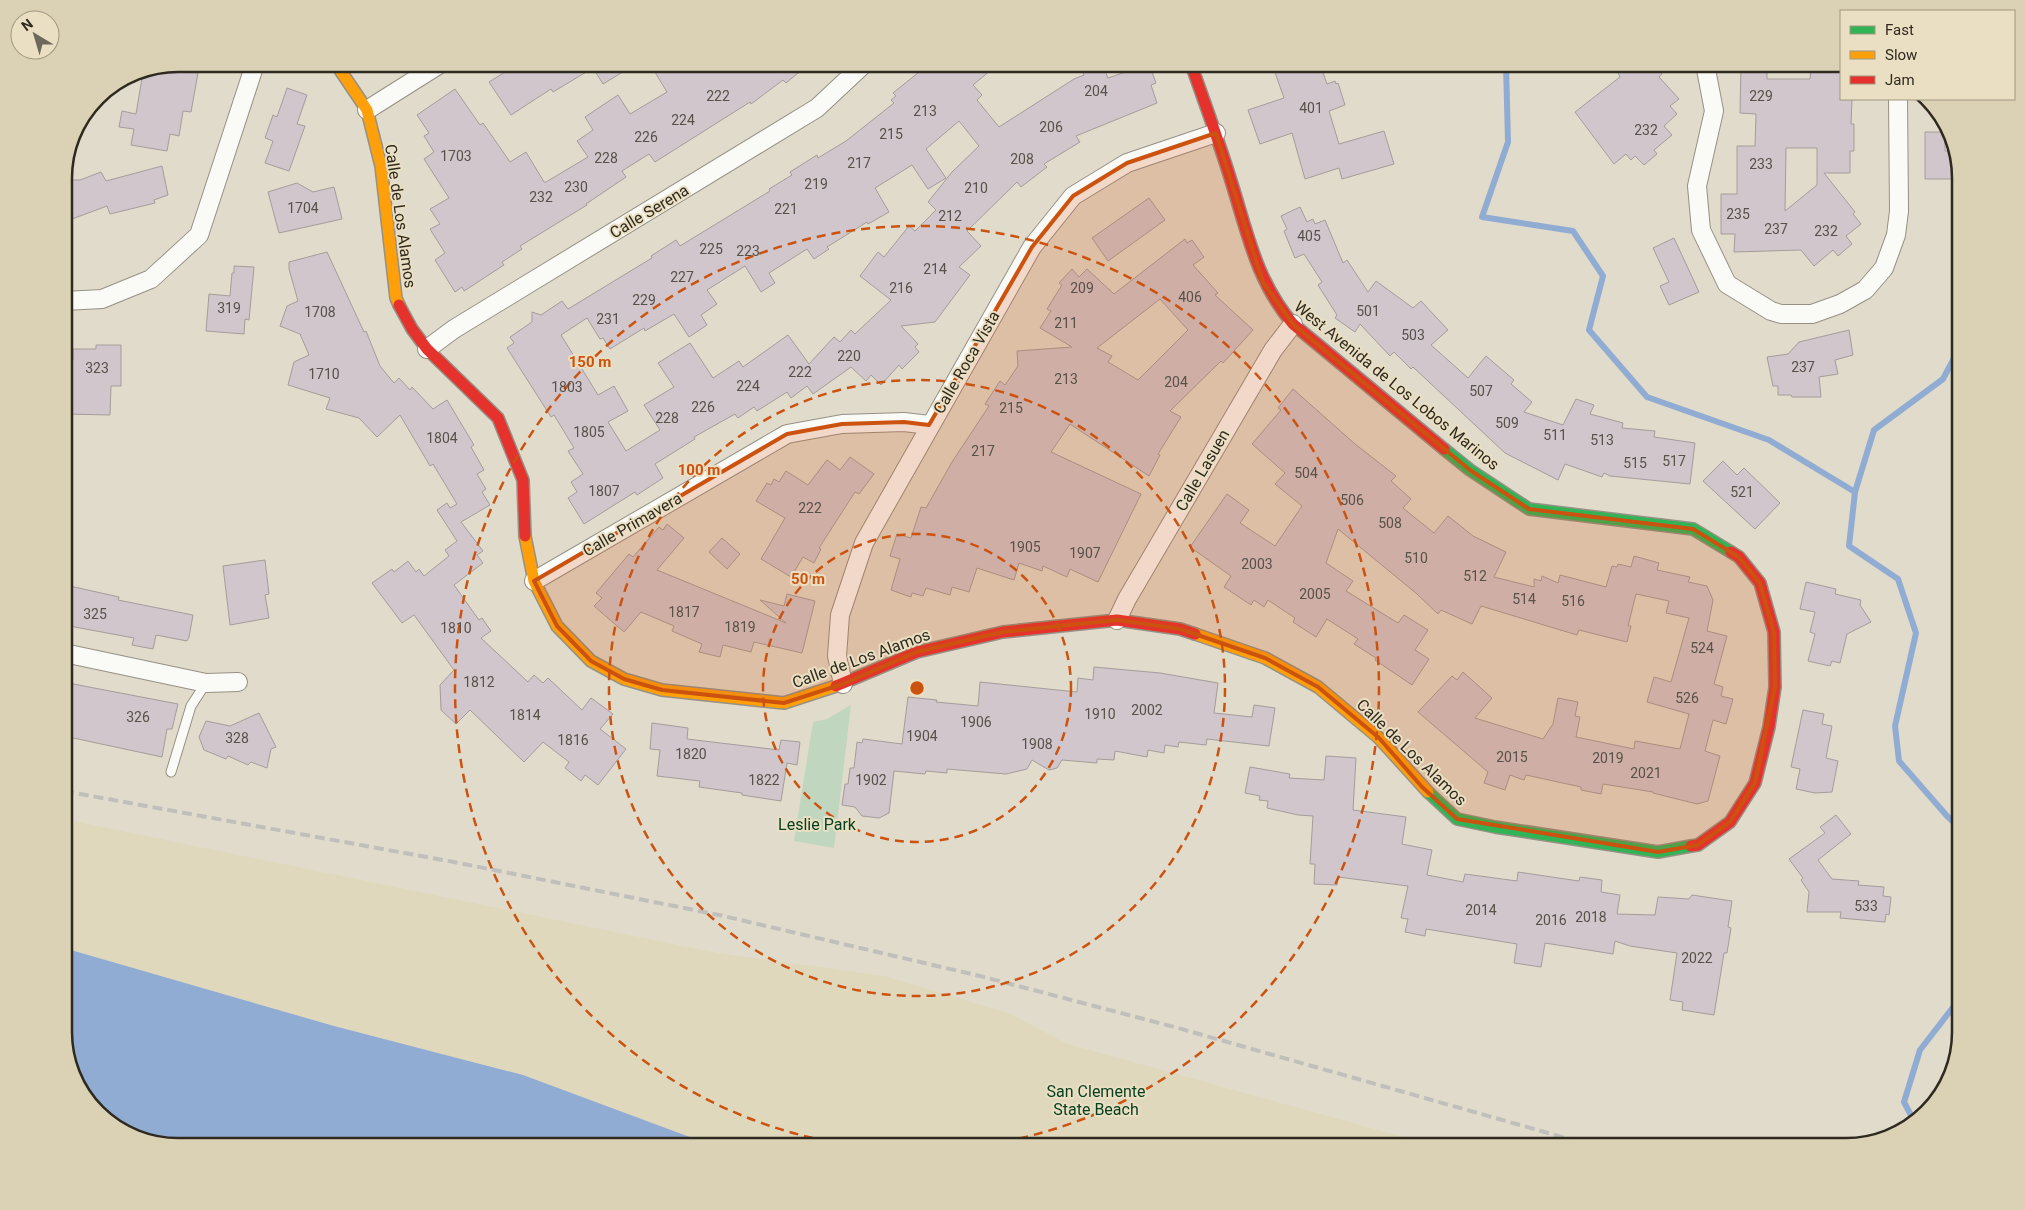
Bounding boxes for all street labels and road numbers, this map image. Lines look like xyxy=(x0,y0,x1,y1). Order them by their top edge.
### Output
street label: Calle de Los Alamos xyxy=(381,143,420,289)
street label: Calle Serena xyxy=(606,180,692,242)
street label: West Avenida de Los Lobos Marinos xyxy=(1290,297,1503,474)
street label: Calle Roca Vista xyxy=(929,307,1004,417)
street label: Calle Lasuen xyxy=(1171,426,1233,514)
street label: Calle Primavera xyxy=(579,488,685,560)
street label: Calle de Los Alamos xyxy=(790,625,933,692)
street label: Calle de Los Alamos xyxy=(1353,695,1470,810)

